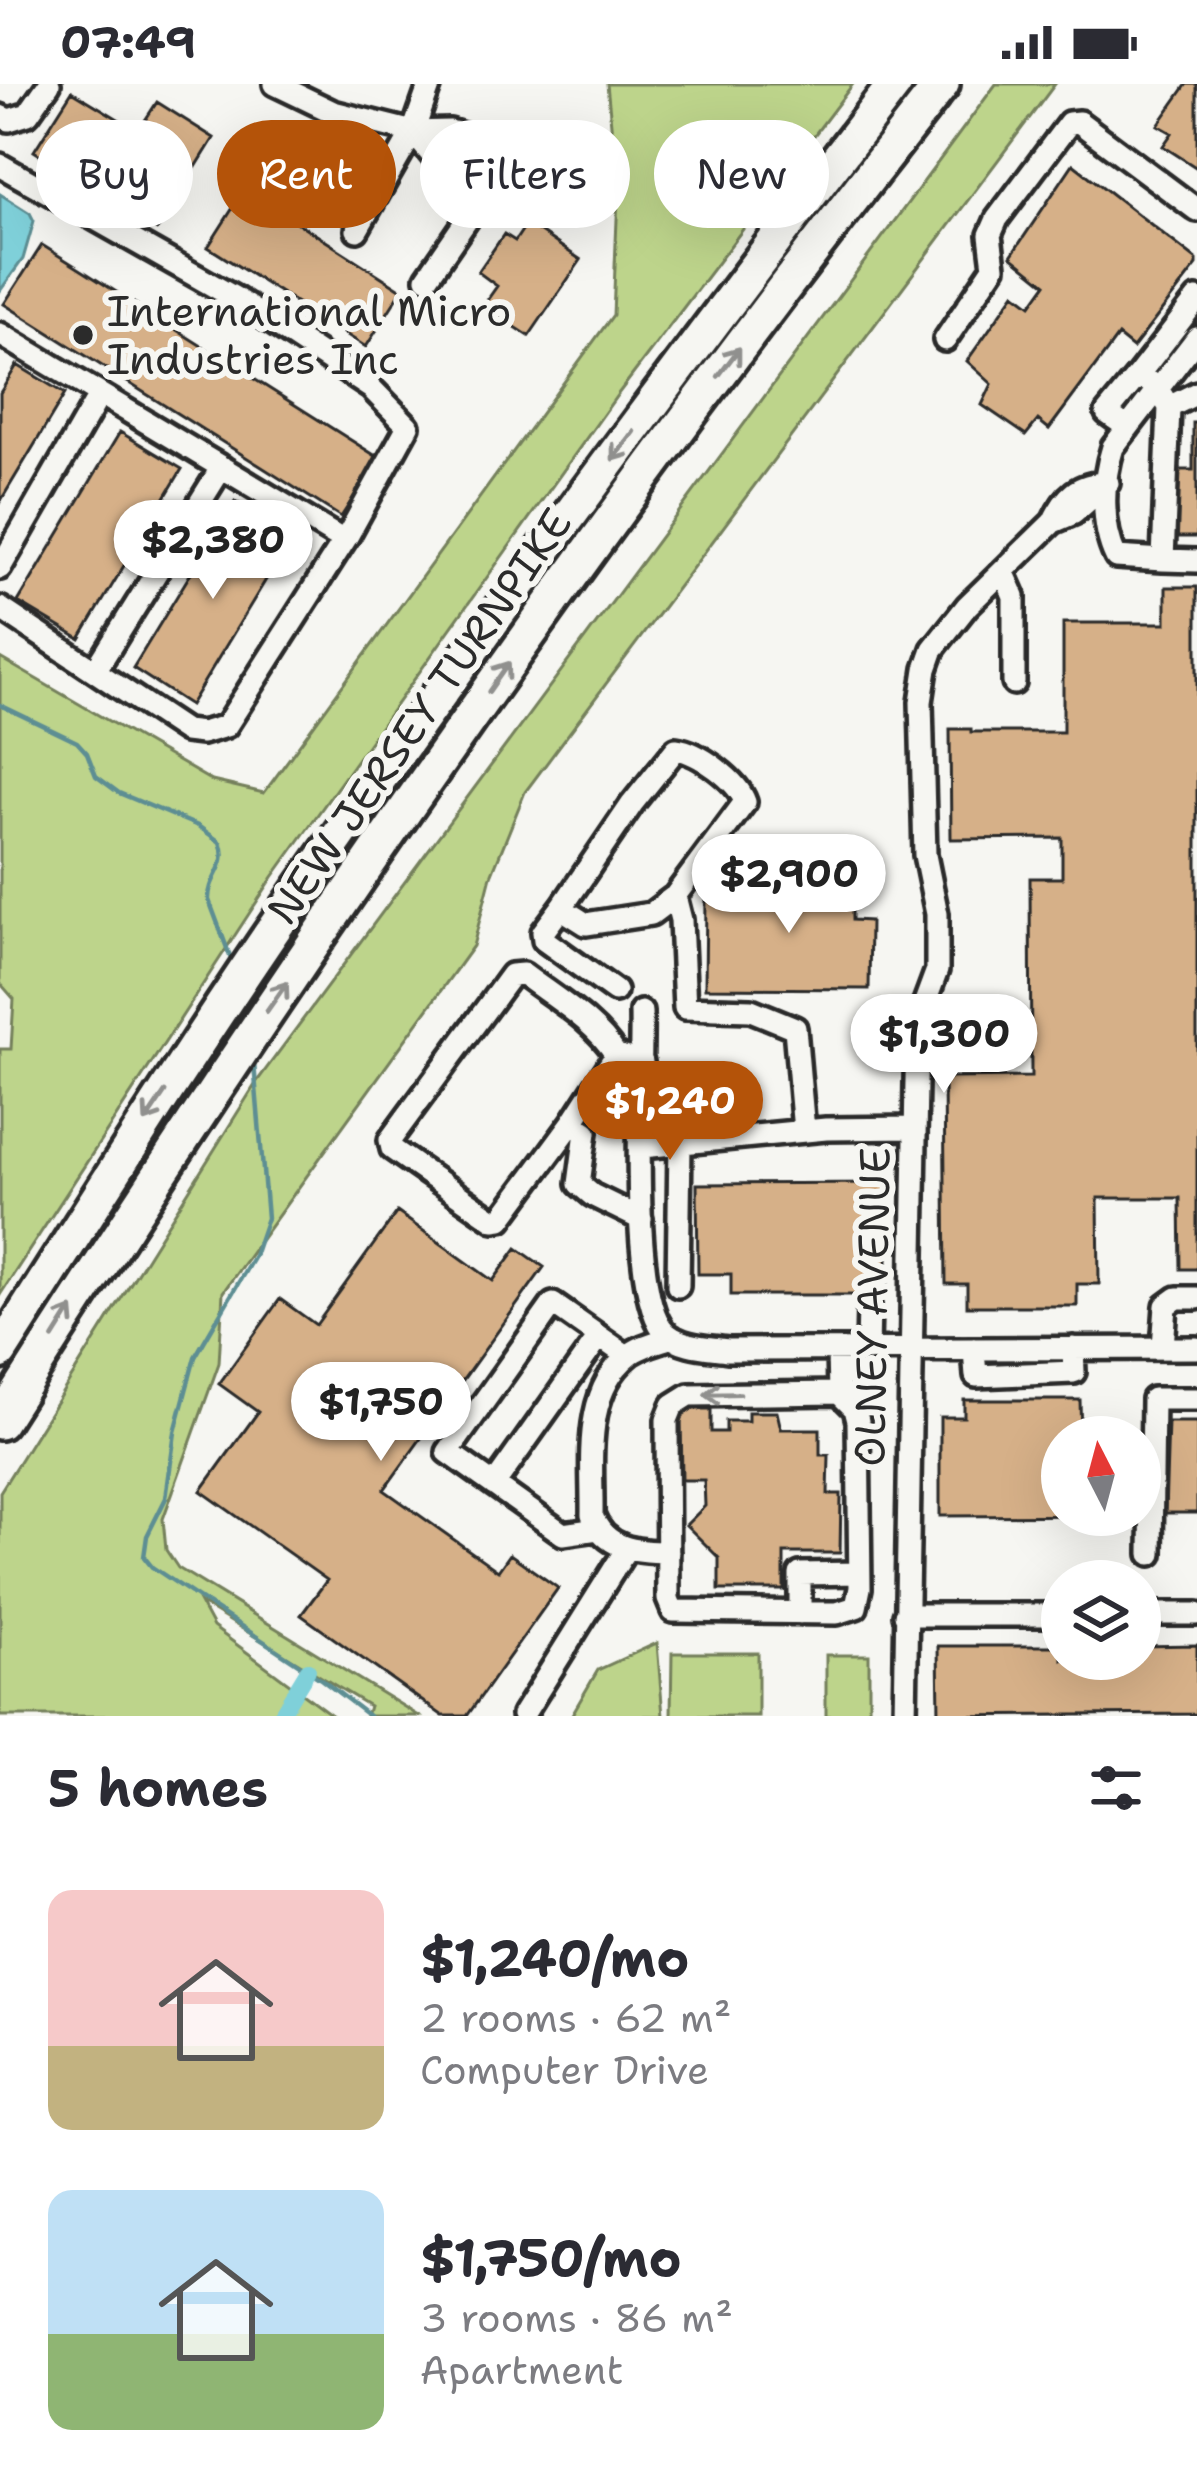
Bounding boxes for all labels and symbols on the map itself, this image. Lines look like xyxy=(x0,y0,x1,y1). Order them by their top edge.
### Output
place label: International Micro Industries Inc xyxy=(107,283,512,387)
marker: International Micro Industries Inc xyxy=(70,322,96,348)
one-way arrow xyxy=(716,346,742,379)
one-way arrow xyxy=(611,430,637,462)
street label: NEW JERSEY TURNPIKE xyxy=(254,497,584,935)
pin: $2,380 xyxy=(115,500,311,602)
one-way arrow xyxy=(486,660,511,694)
pin: $2,900 xyxy=(691,834,887,936)
one-way arrow xyxy=(264,981,289,1014)
pin: $1,300 xyxy=(846,994,1042,1096)
pin: $1,240 xyxy=(572,1061,768,1163)
one-way arrow xyxy=(143,1090,168,1124)
street label: OLNEY AVENUE xyxy=(841,1147,903,1467)
one-way arrow xyxy=(50,1307,75,1341)
pin: $1,750 xyxy=(283,1362,479,1464)
one-way arrow xyxy=(703,1383,742,1405)
north arrow xyxy=(1041,1416,1161,1536)

